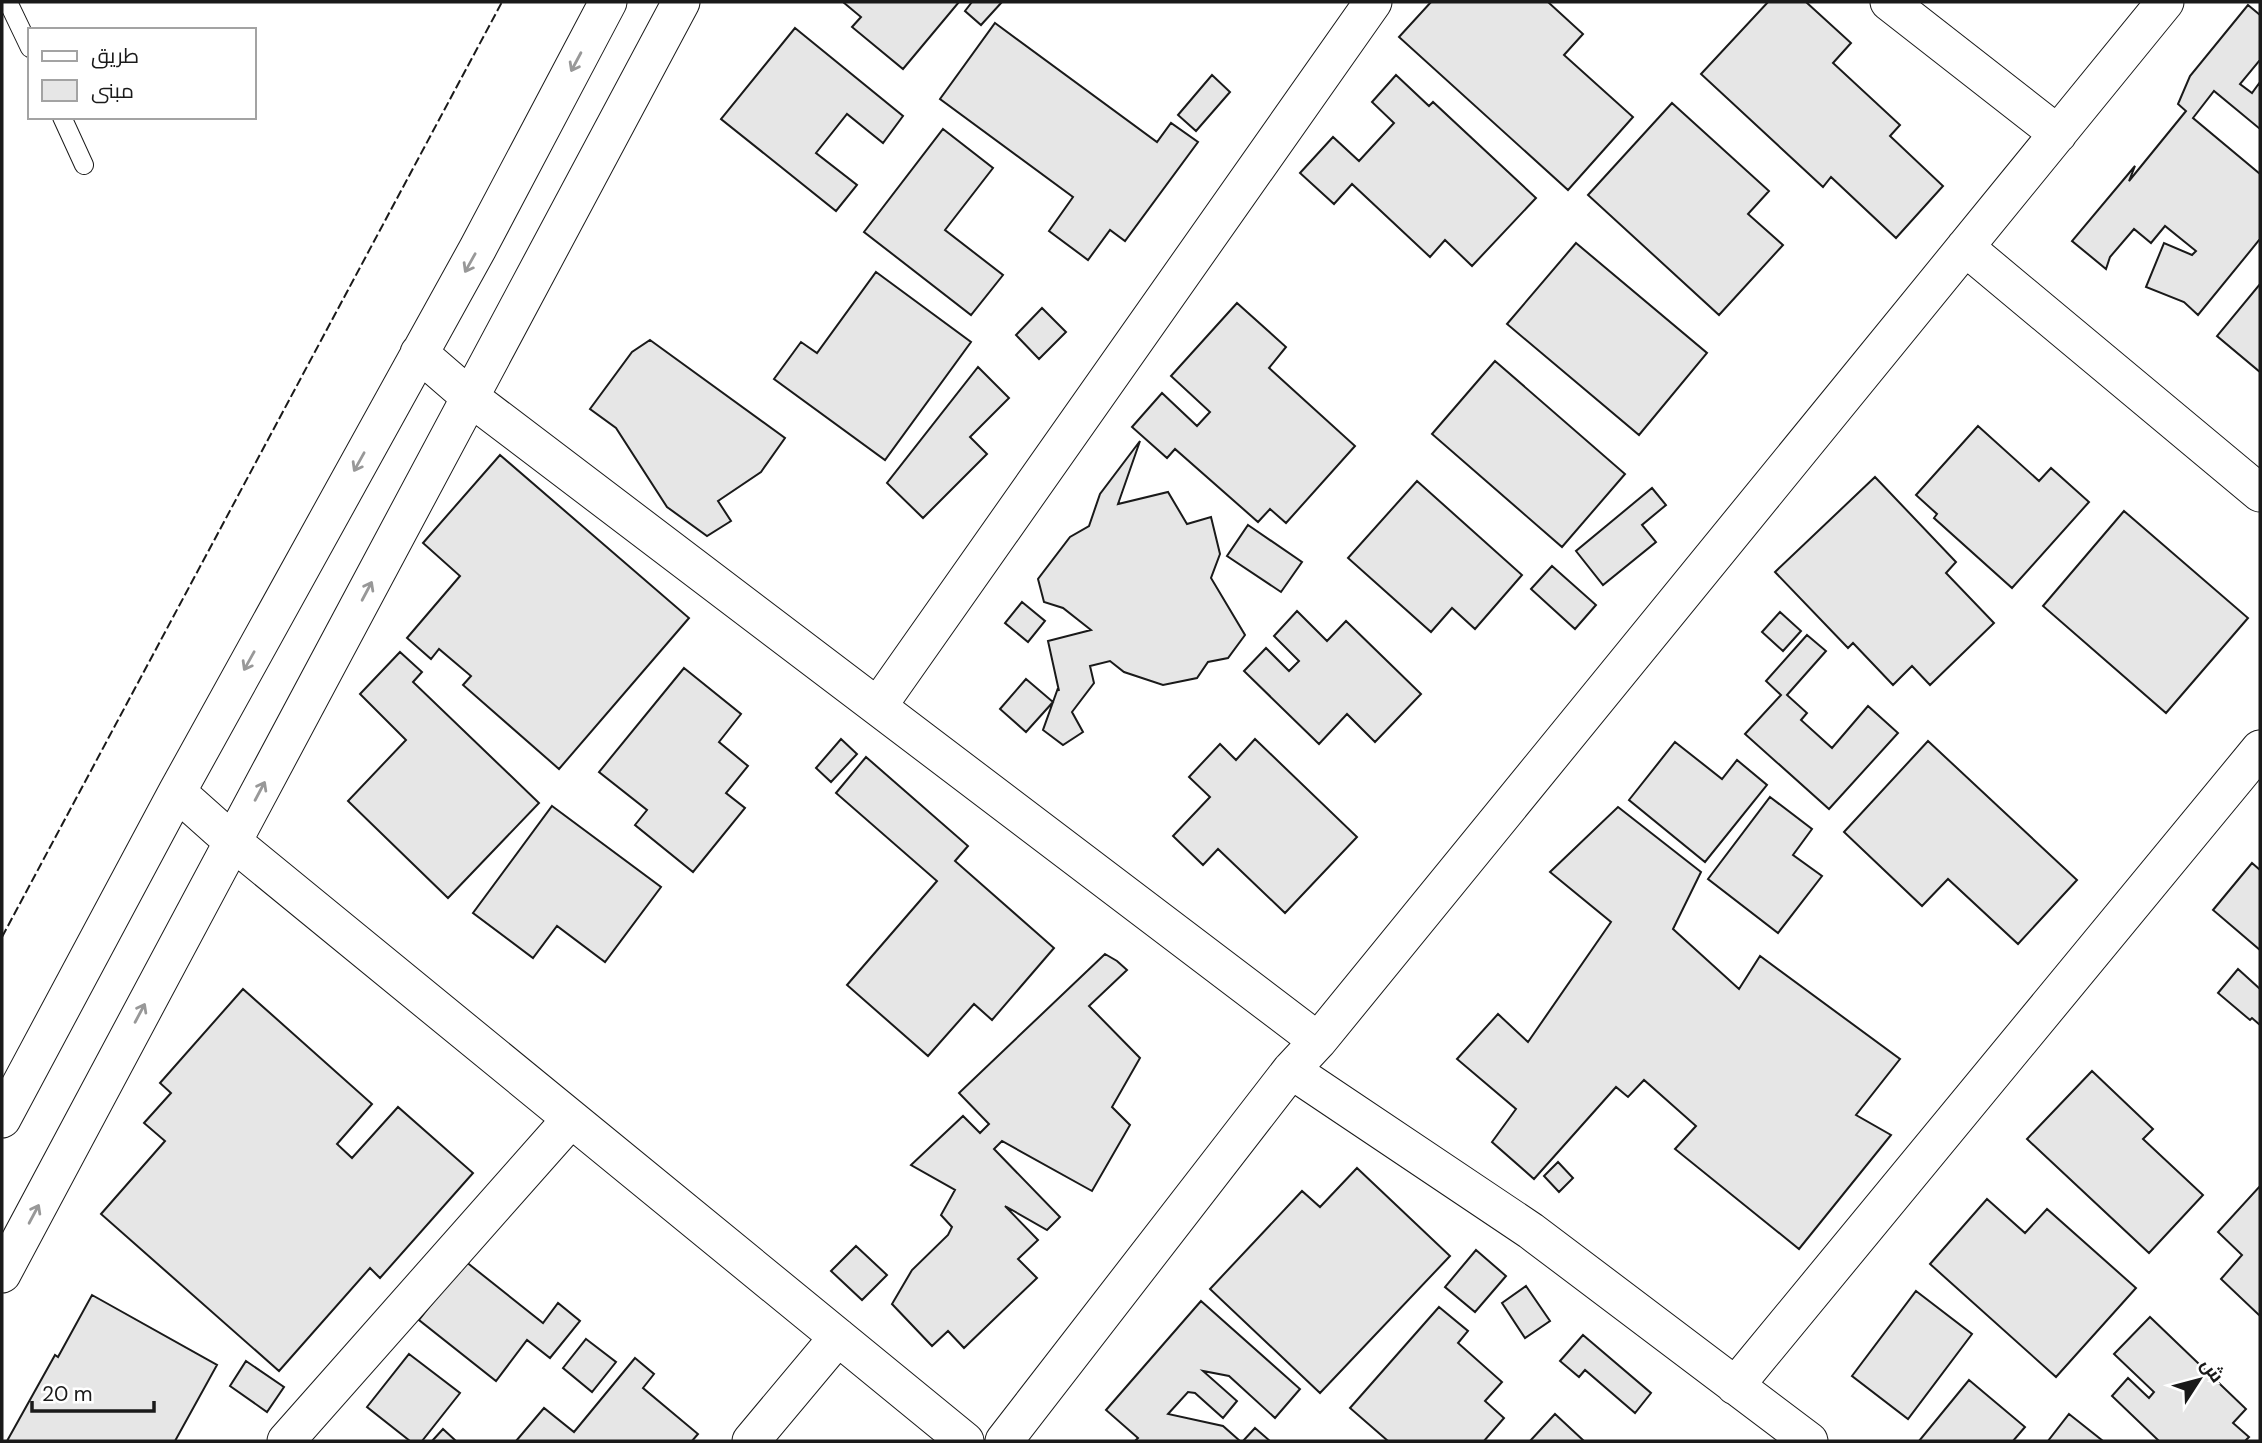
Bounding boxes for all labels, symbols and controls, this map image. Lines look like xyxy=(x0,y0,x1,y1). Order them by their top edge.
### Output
legend xyxy=(28,28,256,119)
text: طريق xyxy=(91,42,139,70)
one-way arrow xyxy=(569,51,583,72)
text: مبنى xyxy=(91,77,134,105)
one-way arrow xyxy=(463,252,476,273)
one-way arrow xyxy=(352,451,366,471)
one-way arrow xyxy=(361,581,375,602)
one-way arrow xyxy=(242,650,255,671)
one-way arrow xyxy=(254,781,267,802)
one-way arrow xyxy=(134,1003,148,1024)
one-way arrow xyxy=(27,1204,41,1225)
north arrow xyxy=(2164,1345,2234,1415)
text: ش xyxy=(2195,1353,2230,1388)
scale bar xyxy=(32,1370,154,1414)
text: 20 m xyxy=(42,1380,93,1408)

